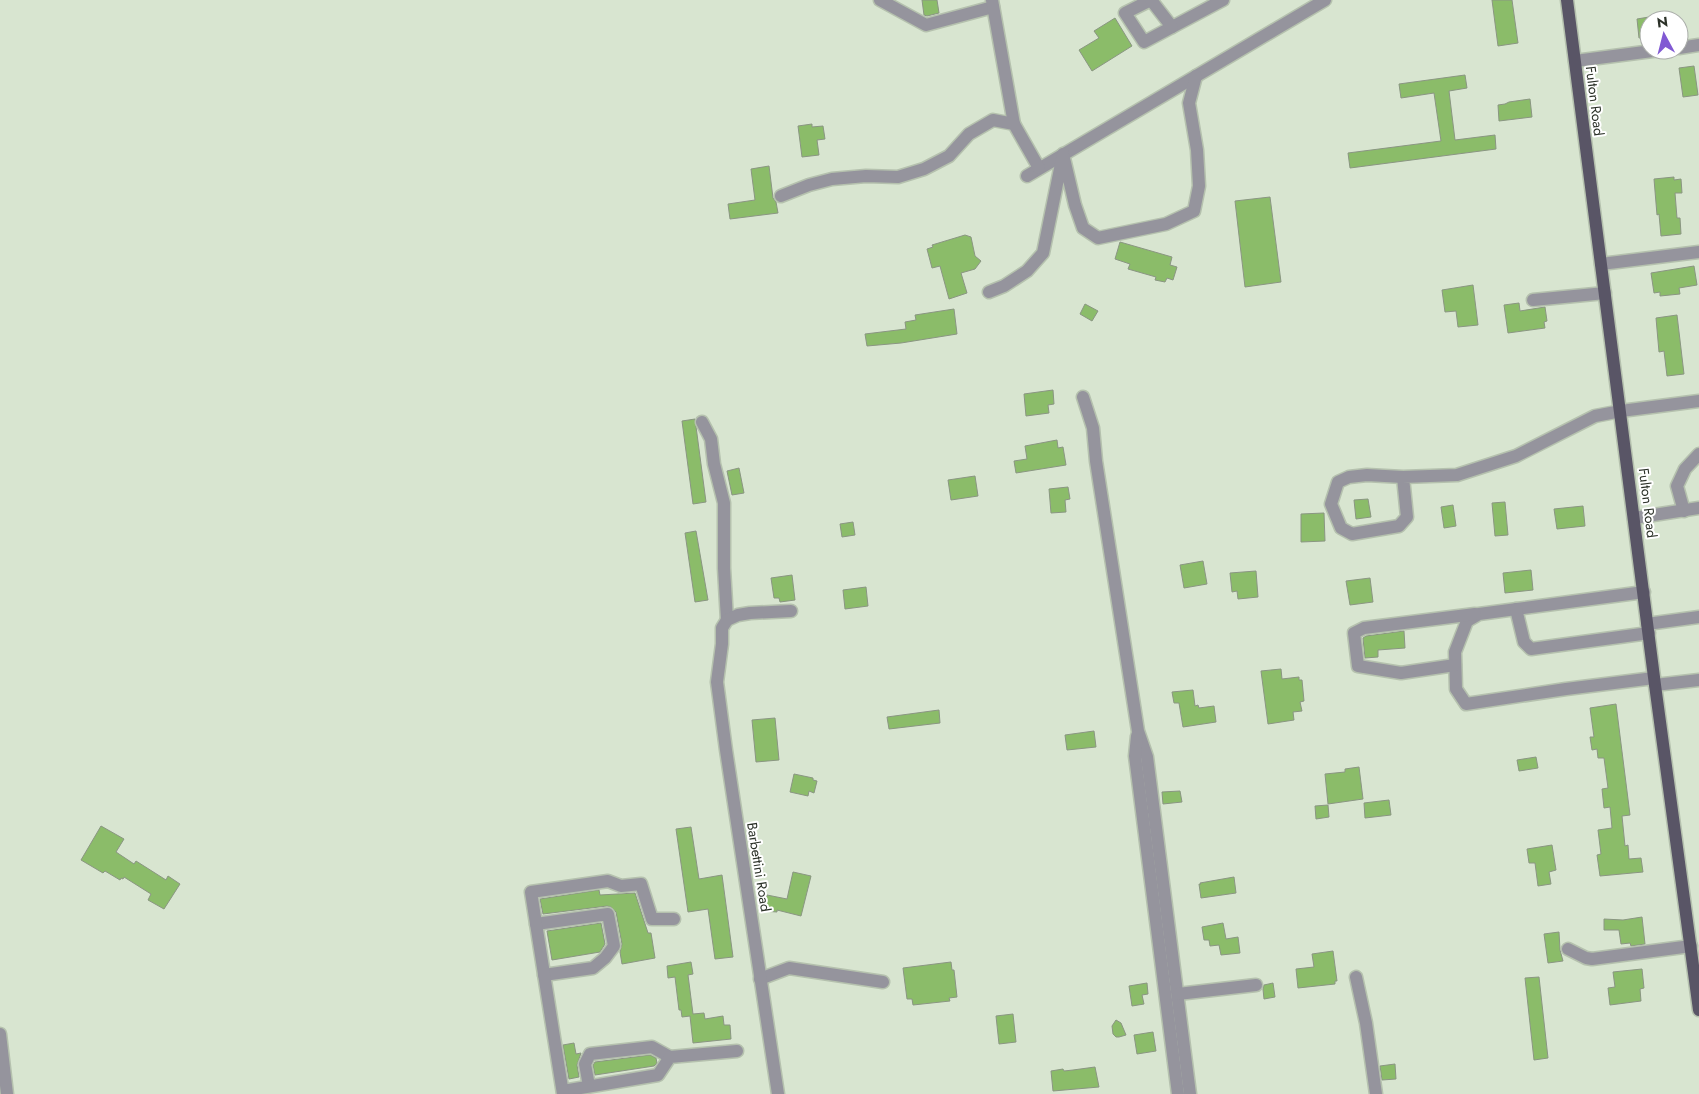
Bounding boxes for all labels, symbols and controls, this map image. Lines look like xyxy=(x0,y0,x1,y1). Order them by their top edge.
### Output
north arrow xyxy=(1639,10,1689,60)
text: N xyxy=(1656,11,1669,33)
street label: Fulton Road xyxy=(1581,65,1609,137)
street label: Fulton Road xyxy=(1634,467,1662,539)
street label: Barbettini Road xyxy=(742,821,776,913)

